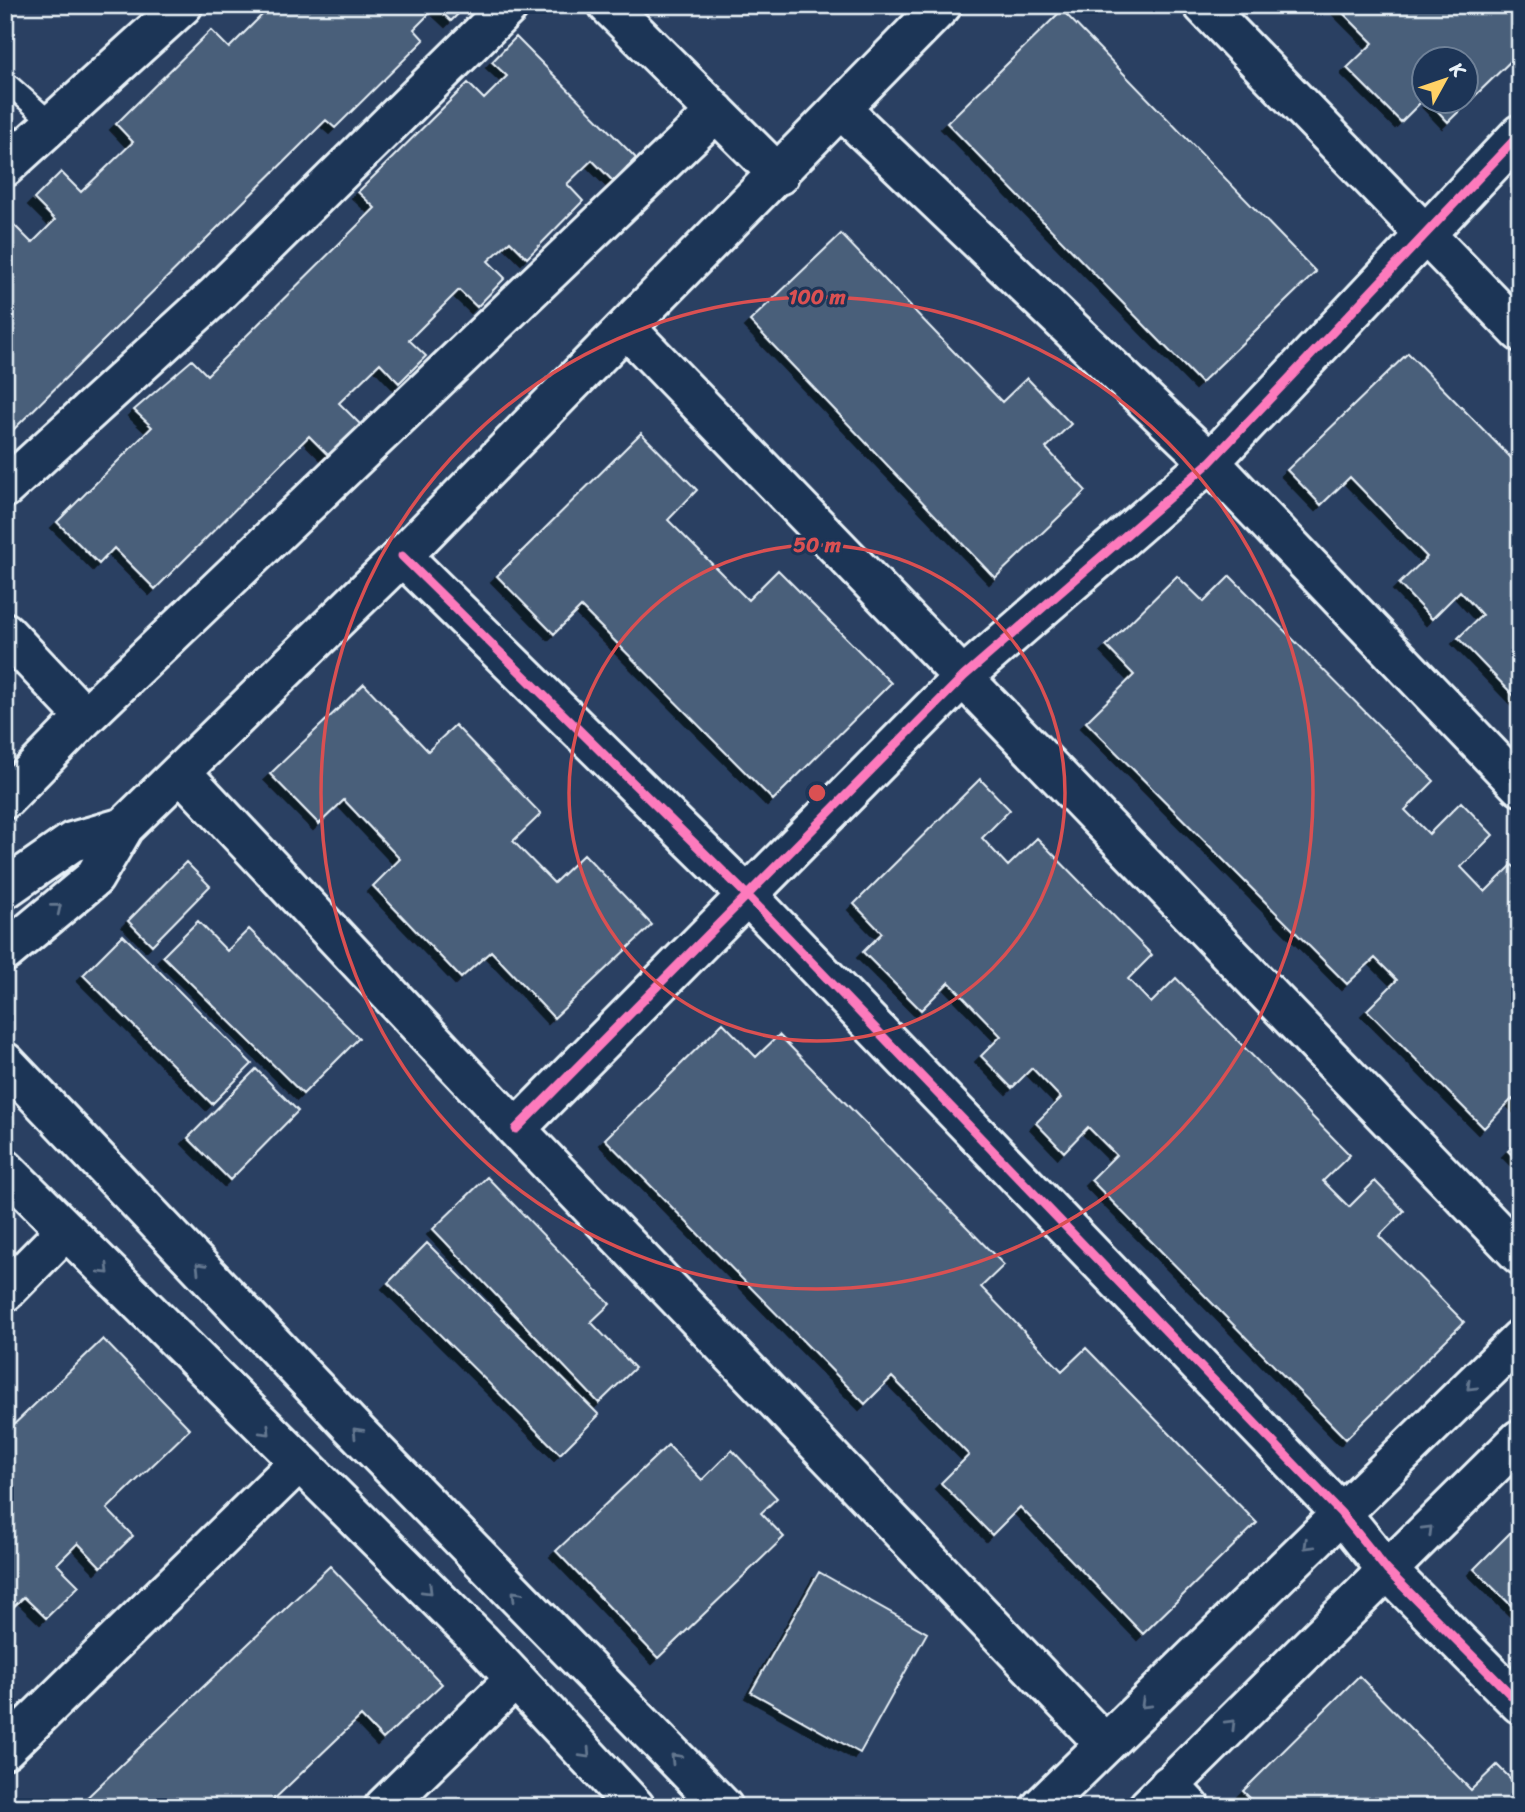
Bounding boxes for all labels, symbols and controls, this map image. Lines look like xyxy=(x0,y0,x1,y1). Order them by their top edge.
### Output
north arrow xyxy=(1410,46,1480,116)
text: K xyxy=(1441,54,1475,86)
text: 100 m xyxy=(788,278,846,316)
text: 50 m xyxy=(793,526,842,564)
centre of rings xyxy=(805,781,829,805)
one-way arrow xyxy=(49,904,62,916)
one-way arrow xyxy=(97,1261,110,1274)
one-way arrow xyxy=(196,1263,209,1276)
one-way arrow xyxy=(1466,1378,1479,1391)
one-way arrow xyxy=(258,1422,271,1435)
one-way arrow xyxy=(352,1428,365,1441)
one-way arrow xyxy=(1419,1526,1432,1539)
one-way arrow xyxy=(1303,1537,1316,1550)
one-way arrow xyxy=(420,1582,433,1595)
one-way arrow xyxy=(511,1590,524,1603)
one-way arrow xyxy=(1141,1696,1154,1709)
one-way arrow xyxy=(1223,1720,1236,1733)
one-way arrow xyxy=(577,1746,590,1759)
one-way arrow xyxy=(670,1753,683,1766)

